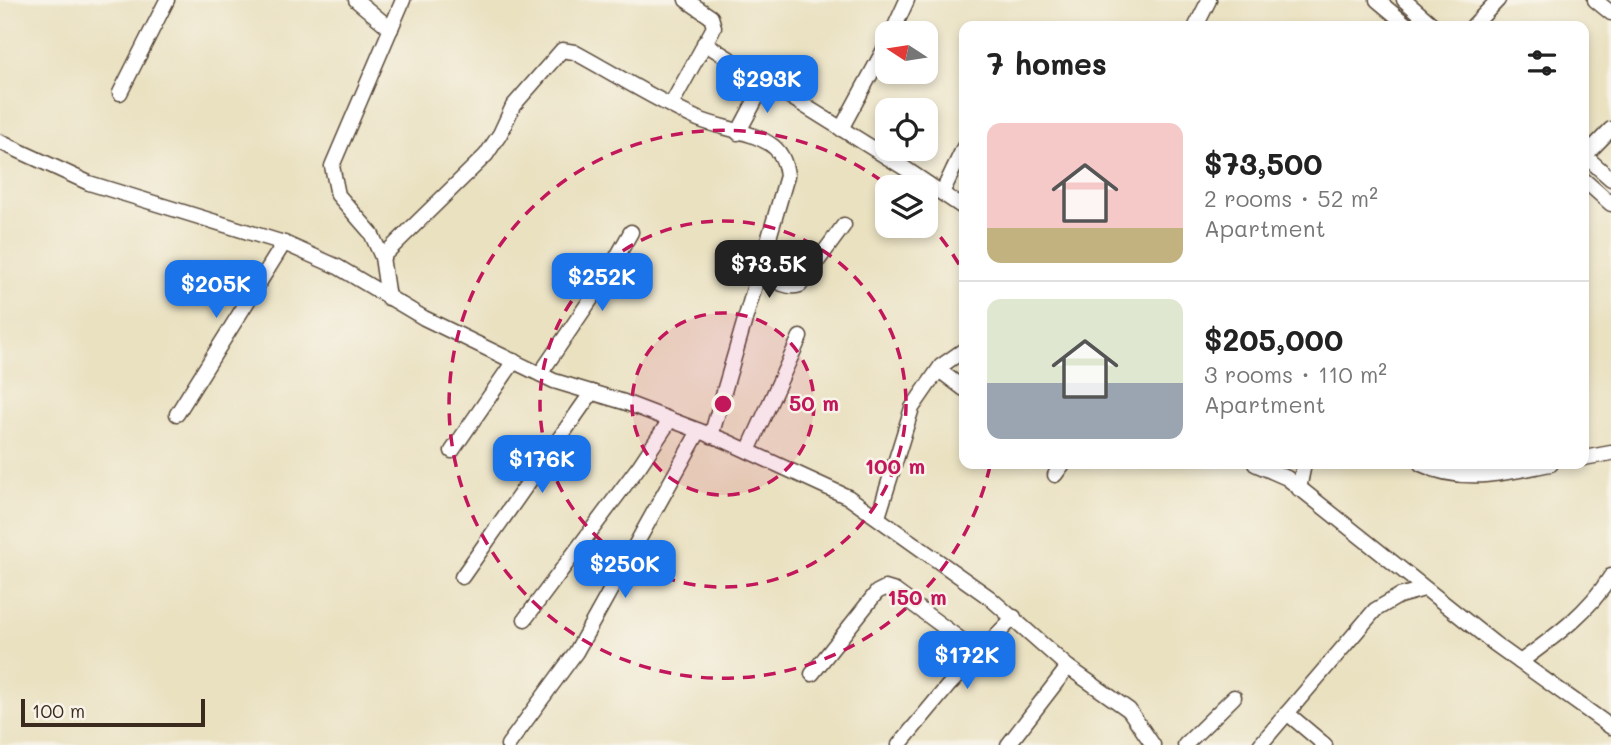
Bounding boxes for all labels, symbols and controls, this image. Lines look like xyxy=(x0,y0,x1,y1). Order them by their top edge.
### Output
north arrow xyxy=(875,21,938,84)
map controls xyxy=(875,21,938,238)
text: 7 homes xyxy=(987,43,1107,83)
icon: filters xyxy=(1523,44,1561,82)
pin: $293K xyxy=(718,55,816,115)
text: $293K xyxy=(732,63,802,93)
button: locate xyxy=(875,98,938,161)
text: $73,500 xyxy=(1204,143,1323,183)
icon: home xyxy=(1043,151,1127,235)
button: layers xyxy=(875,175,938,238)
text: 2 rooms · 52 m² xyxy=(1204,183,1378,213)
text: Apartment xyxy=(1204,213,1326,243)
pin: $73.5K xyxy=(712,240,826,300)
text: $73.5K xyxy=(731,248,807,278)
pin: $252K xyxy=(553,254,651,313)
pin: $205K xyxy=(167,260,265,320)
text: $252K xyxy=(568,261,636,291)
text: $205K xyxy=(181,268,251,298)
text: $205,000 xyxy=(1204,319,1343,359)
icon: home xyxy=(1043,327,1127,411)
text: 3 rooms · 110 m² xyxy=(1204,359,1387,389)
text: 50 m xyxy=(789,389,839,416)
text: Apartment xyxy=(1204,389,1326,419)
centre of rings xyxy=(711,392,735,416)
pin: $176K xyxy=(493,435,591,495)
text: $176K xyxy=(509,443,575,473)
text: 100 m xyxy=(865,452,925,479)
pin: $250K xyxy=(576,540,674,600)
text: $250K xyxy=(590,548,660,578)
text: 150 m xyxy=(887,583,947,610)
pin: $172K xyxy=(918,632,1016,691)
text: $172K xyxy=(934,639,1000,669)
scale bar xyxy=(21,696,205,728)
text: 100 m xyxy=(32,698,85,723)

